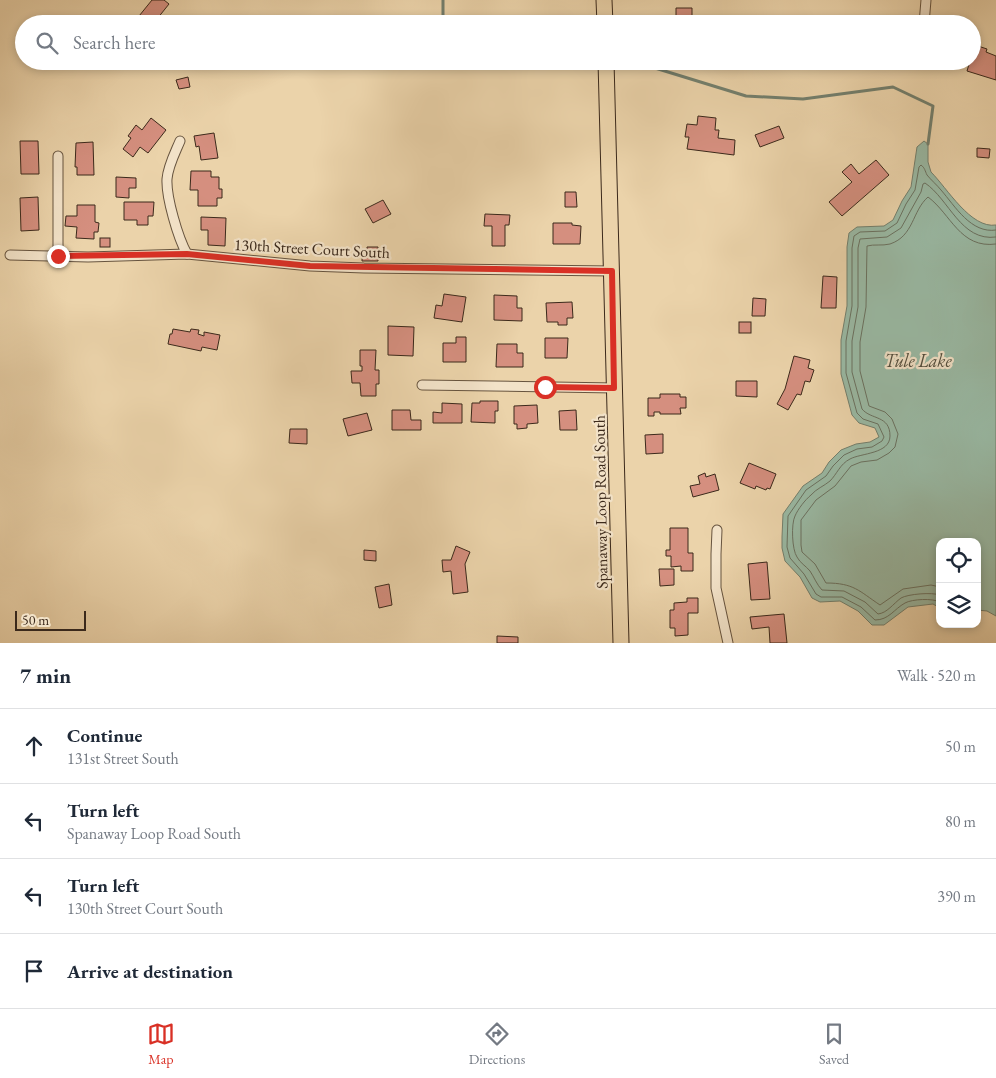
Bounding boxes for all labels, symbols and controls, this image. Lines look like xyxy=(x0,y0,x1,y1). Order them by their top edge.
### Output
search box xyxy=(15,15,981,70)
icon: search xyxy=(33,29,61,57)
text: Search here xyxy=(73,30,155,55)
street label: 130th Street Court South xyxy=(233,234,391,263)
route end xyxy=(47,245,70,268)
water label: Tule Lake xyxy=(884,349,952,372)
route start xyxy=(534,376,557,399)
street label: Spanaway Loop Road South xyxy=(588,415,613,589)
map controls xyxy=(936,538,981,628)
button: locate xyxy=(936,538,981,583)
button: layers xyxy=(936,583,981,628)
scale bar xyxy=(15,608,86,631)
text: 50 m xyxy=(22,611,49,629)
text: 7 min xyxy=(20,662,71,689)
text: Walk · 520 m xyxy=(897,665,976,686)
text: Continue xyxy=(67,723,142,748)
icon: ahead xyxy=(20,732,48,760)
text: 50 m xyxy=(945,736,976,757)
text: 131st Street South xyxy=(67,748,179,769)
text: Turn left xyxy=(67,798,139,823)
icon: left xyxy=(20,807,48,835)
text: 80 m xyxy=(945,811,976,832)
text: Spanaway Loop Road South xyxy=(67,823,241,844)
text: Turn left xyxy=(67,873,139,898)
icon: left xyxy=(20,882,48,910)
text: 390 m xyxy=(937,886,976,907)
text: 130th Street Court South xyxy=(67,898,223,919)
icon: arrive xyxy=(20,957,48,985)
text: Arrive at destination xyxy=(67,959,233,984)
tab: Map xyxy=(147,1020,175,1068)
tab: Directions xyxy=(469,1020,525,1068)
tab: Saved xyxy=(819,1020,849,1068)

